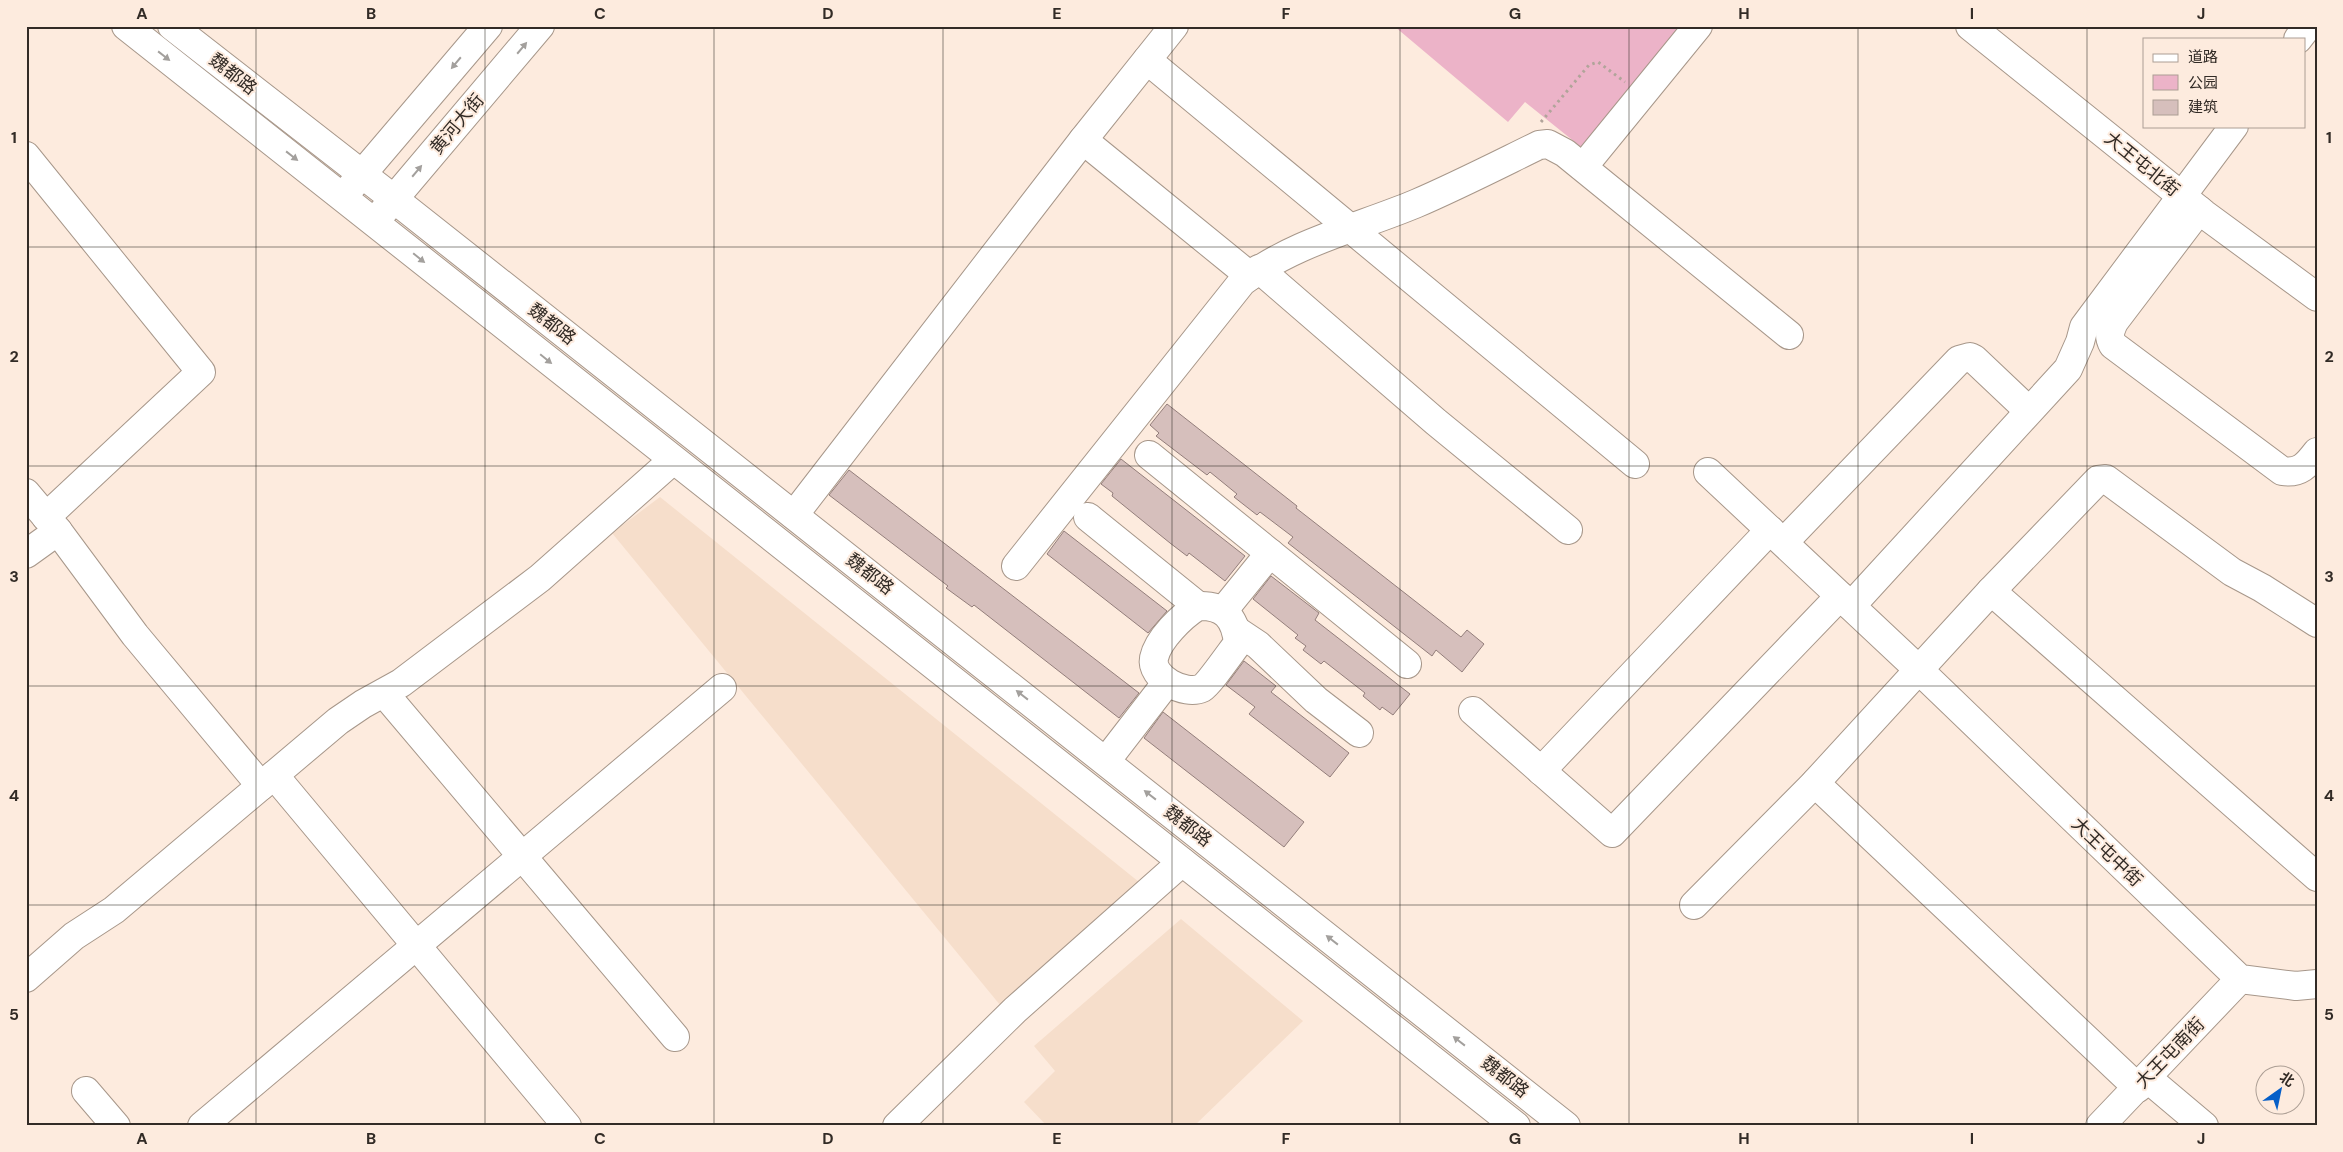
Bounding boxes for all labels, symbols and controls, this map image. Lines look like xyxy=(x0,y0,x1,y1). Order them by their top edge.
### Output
text: A xyxy=(136,3,148,24)
text: B xyxy=(366,3,376,24)
text: C xyxy=(594,3,606,24)
text: D xyxy=(822,3,834,24)
text: E xyxy=(1052,3,1062,24)
text: F xyxy=(1282,3,1291,24)
text: G xyxy=(1509,3,1521,24)
text: H xyxy=(1738,3,1750,24)
text: I xyxy=(1970,3,1974,24)
text: J xyxy=(2197,3,2205,24)
legend xyxy=(2143,38,2306,128)
one-way arrow xyxy=(517,41,528,54)
text: 道路 xyxy=(2188,47,2218,67)
street label: 魏都路 xyxy=(204,48,262,100)
one-way arrow xyxy=(157,51,170,62)
one-way arrow xyxy=(450,57,462,69)
text: 公园 xyxy=(2188,73,2218,93)
street label: 黄河大街 xyxy=(425,89,489,159)
text: 建筑 xyxy=(2188,97,2218,117)
street label: 大王屯北街 xyxy=(2099,126,2185,202)
text: 1 xyxy=(11,127,17,148)
text: 1 xyxy=(2326,127,2332,148)
one-way arrow xyxy=(285,151,298,162)
one-way arrow xyxy=(412,165,423,178)
one-way arrow xyxy=(412,252,425,263)
street label: 魏都路 xyxy=(523,298,581,350)
text: 2 xyxy=(9,346,19,367)
text: 2 xyxy=(2324,346,2334,367)
one-way arrow xyxy=(539,353,552,364)
street label: 魏都路 xyxy=(841,548,899,600)
text: 3 xyxy=(9,566,19,587)
text: 3 xyxy=(2324,566,2334,587)
one-way arrow xyxy=(1016,689,1029,700)
text: 4 xyxy=(9,785,19,806)
text: 4 xyxy=(2324,785,2334,806)
one-way arrow xyxy=(1143,790,1156,801)
street label: 魏都路 xyxy=(1159,800,1217,852)
street label: 大王屯中街 xyxy=(2066,812,2148,892)
one-way arrow xyxy=(1325,935,1338,945)
text: 5 xyxy=(9,1004,19,1025)
text: 5 xyxy=(2324,1004,2334,1025)
street label: 大王屯南街 xyxy=(2130,1012,2210,1094)
one-way arrow xyxy=(1452,1036,1466,1046)
street label: 魏都路 xyxy=(1476,1051,1534,1103)
north arrow xyxy=(2256,1064,2306,1114)
text: 北 xyxy=(2276,1068,2298,1090)
text: A xyxy=(136,1128,148,1149)
text: B xyxy=(366,1128,376,1149)
text: C xyxy=(594,1128,606,1149)
text: D xyxy=(822,1128,834,1149)
text: E xyxy=(1052,1128,1062,1149)
text: F xyxy=(1282,1128,1291,1149)
text: G xyxy=(1509,1128,1521,1149)
text: H xyxy=(1738,1128,1750,1149)
text: I xyxy=(1970,1128,1974,1149)
text: J xyxy=(2197,1128,2205,1149)

